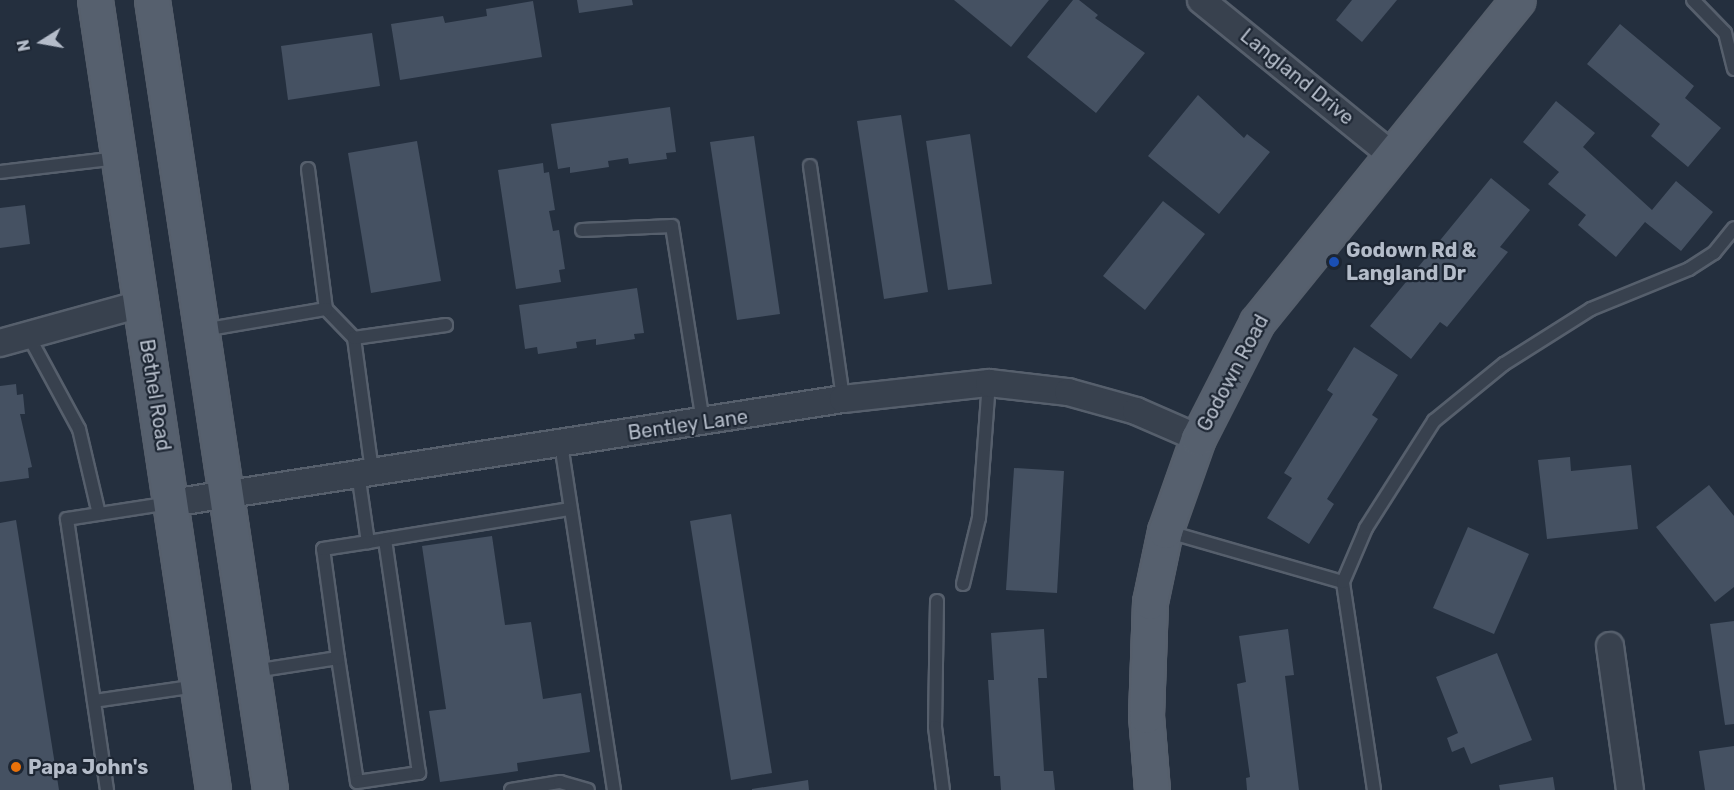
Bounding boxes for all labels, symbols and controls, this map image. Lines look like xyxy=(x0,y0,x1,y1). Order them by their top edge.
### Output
north arrow xyxy=(12,12,72,72)
street label: Langland Drive xyxy=(1235,24,1359,130)
text: N xyxy=(13,38,34,53)
place label: Godown Rd & Langland Dr xyxy=(1346,238,1476,285)
marker: Godown Rd & Langland Dr xyxy=(1327,255,1341,269)
street label: Godown Road xyxy=(1192,311,1274,435)
street label: Bethel Road xyxy=(134,337,176,453)
street label: Bentley Lane xyxy=(626,405,750,445)
place label: Papa John's xyxy=(28,755,148,779)
marker: Papa John's xyxy=(9,760,23,774)

